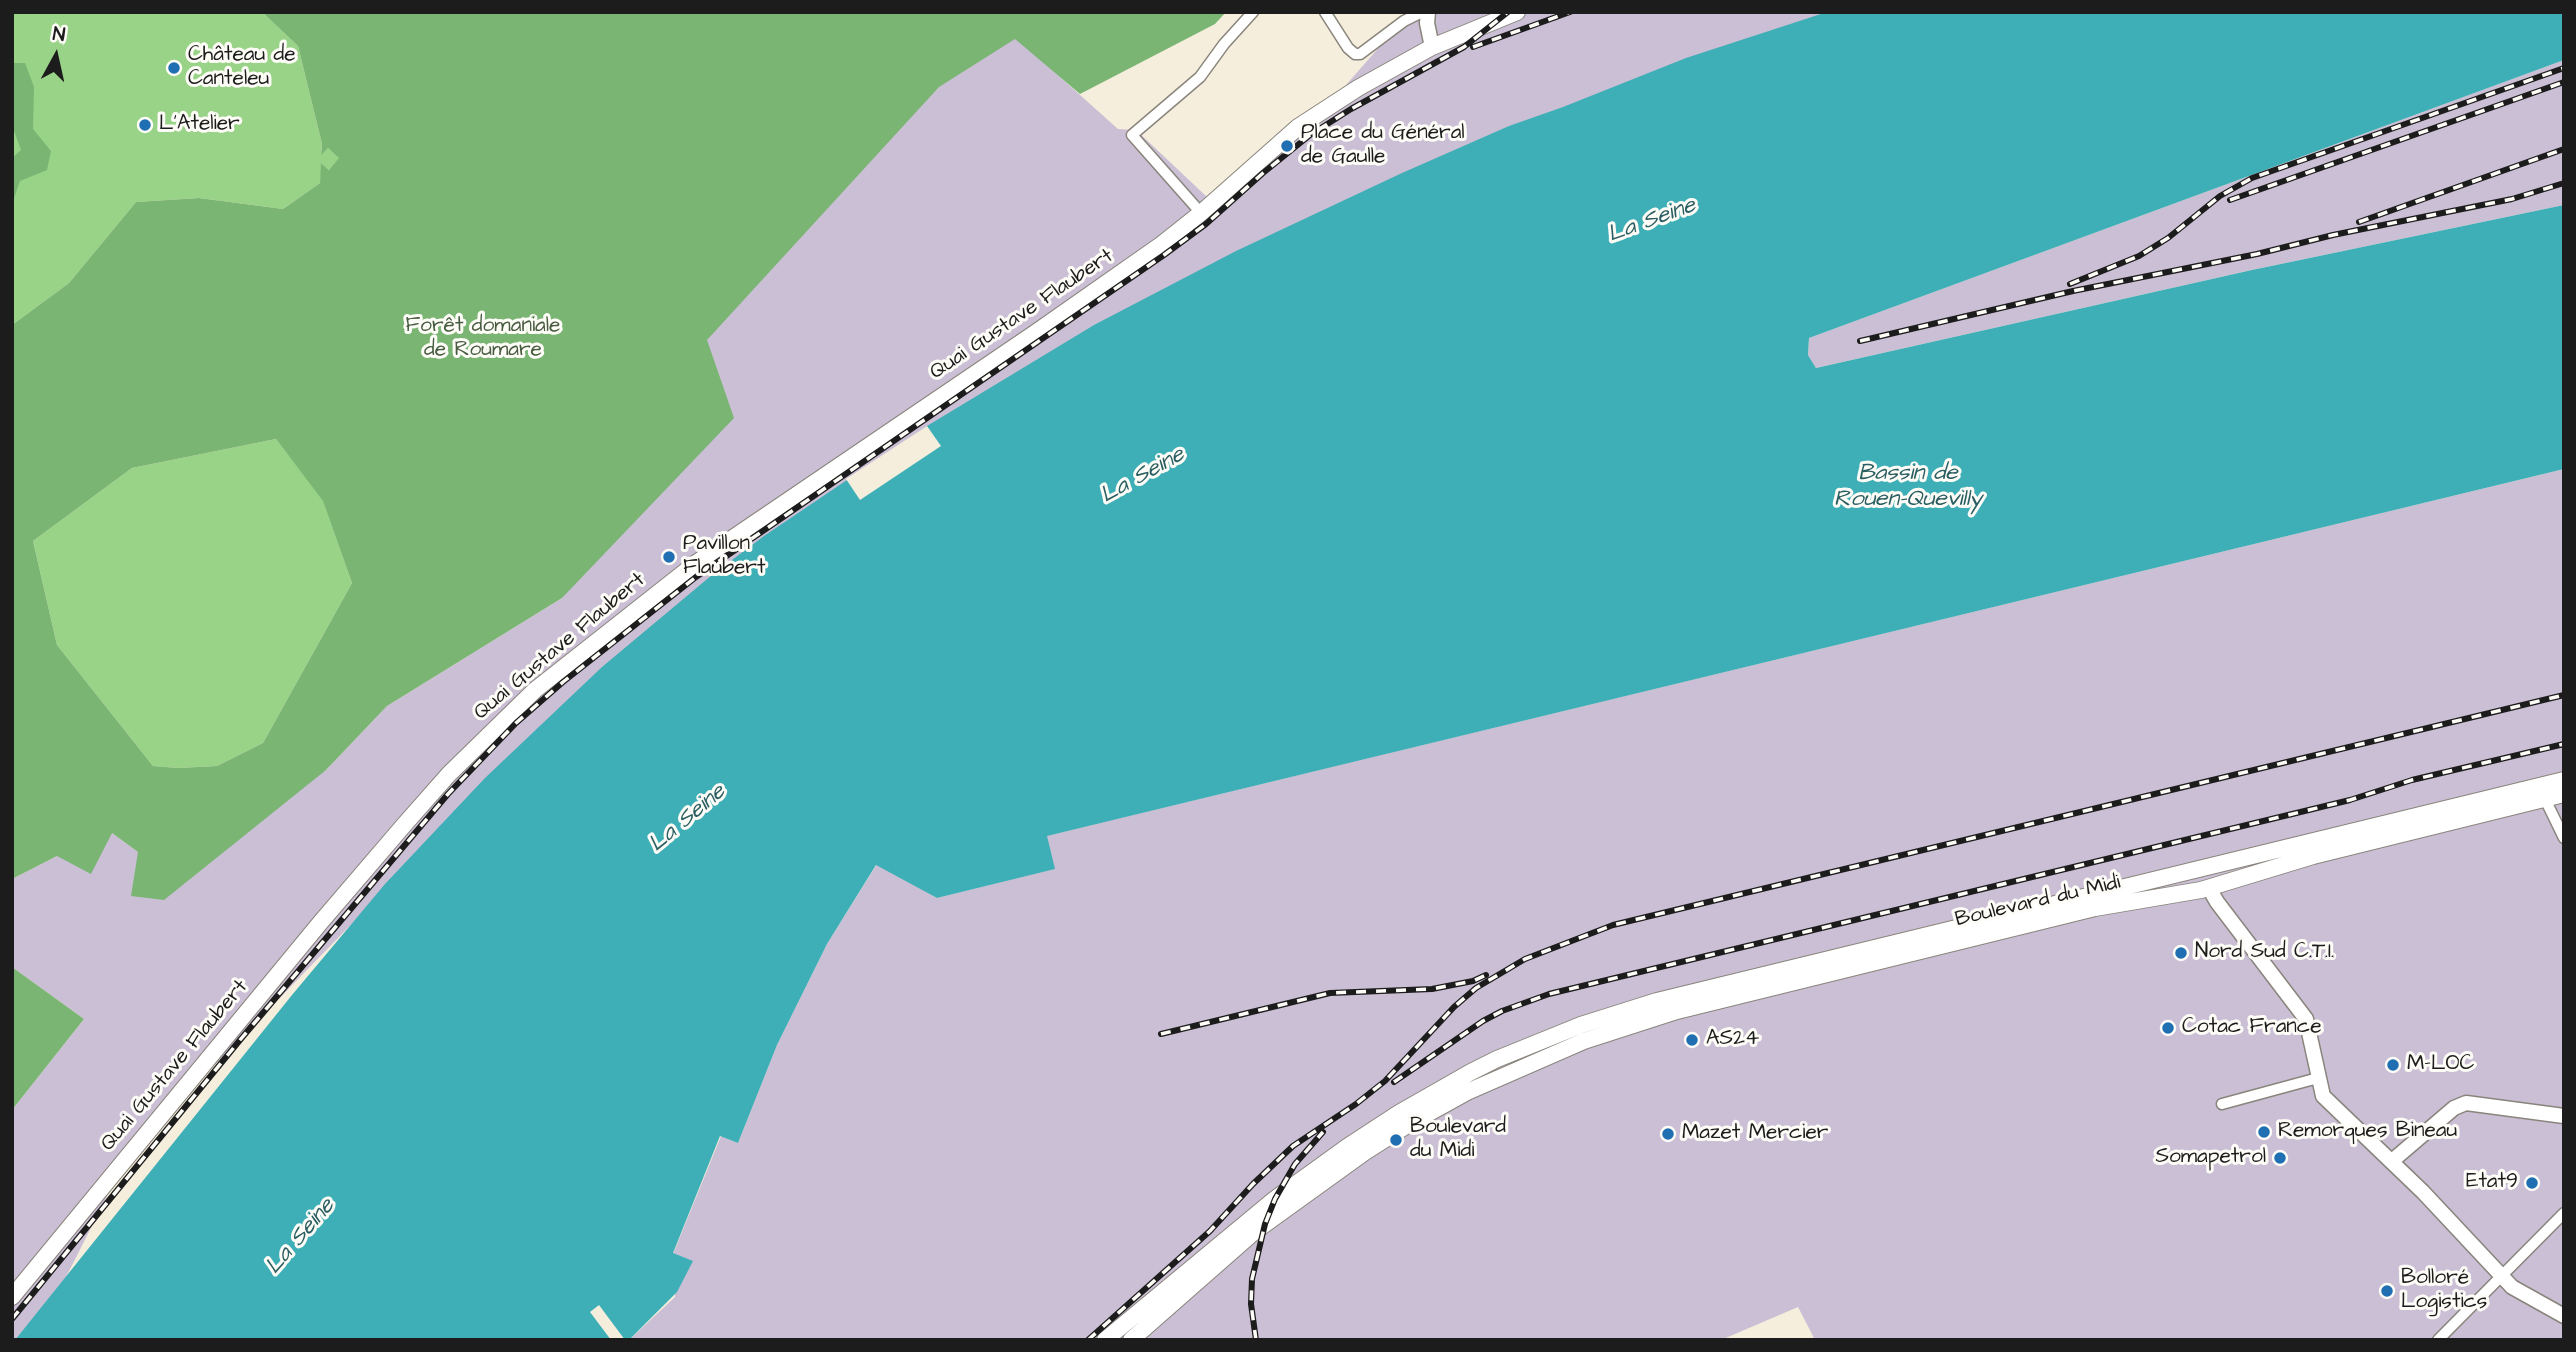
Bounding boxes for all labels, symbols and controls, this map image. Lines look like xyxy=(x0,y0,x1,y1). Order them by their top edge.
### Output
north arrow xyxy=(21,21,91,91)
text: N xyxy=(51,21,67,49)
place label: Château de Canteleu xyxy=(188,43,296,93)
marker: Château de Canteleu xyxy=(166,60,182,76)
place label: L'Atelier xyxy=(159,112,240,138)
marker: L'Atelier xyxy=(137,117,153,133)
place label: Place du Général de Gaulle xyxy=(1301,121,1465,171)
marker: Place du Général de Gaulle xyxy=(1279,138,1295,154)
water label: La Seine xyxy=(1604,192,1700,250)
street label: Quai Gustave Flaubert xyxy=(925,244,1119,386)
park label: Forêt domaniale de Roumare xyxy=(406,314,560,364)
water label: La Seine xyxy=(1096,442,1190,510)
water label: Bassin de Rouen-Quevilly xyxy=(1834,460,1982,514)
place label: Pavillon Flaubert xyxy=(683,532,765,582)
marker: Pavillon Flaubert xyxy=(661,549,677,565)
street label: Quai Gustave Flaubert xyxy=(469,568,651,726)
water label: La Seine xyxy=(644,779,732,859)
street label: Boulevard du Midi xyxy=(1953,871,2123,933)
place label: Nord Sud C.T.I. xyxy=(2195,940,2334,966)
marker: Nord Sud C.T.I. xyxy=(2173,945,2189,961)
street label: Quai Gustave Flaubert xyxy=(96,975,254,1157)
place label: Cotac France xyxy=(2182,1015,2322,1041)
marker: Cotac France xyxy=(2160,1020,2176,1036)
place label: AS24 xyxy=(1706,1027,1759,1053)
marker: AS24 xyxy=(1684,1032,1700,1048)
place label: M-LOC xyxy=(2407,1052,2474,1078)
marker: M-LOC xyxy=(2385,1057,2401,1073)
place label: Boulevard du Midi xyxy=(1410,1115,1506,1165)
place label: Remorques Bineau xyxy=(2278,1119,2457,1145)
place label: Mazet Mercier xyxy=(1682,1121,1828,1147)
marker: Remorques Bineau xyxy=(2256,1124,2272,1140)
marker: Mazet Mercier xyxy=(1660,1126,1676,1142)
marker: Boulevard du Midi xyxy=(1388,1132,1404,1148)
place label: Somapetrol xyxy=(2155,1145,2266,1171)
marker: Somapetrol xyxy=(2272,1150,2288,1166)
place label: Etat9 xyxy=(2466,1170,2518,1196)
marker: Etat9 xyxy=(2524,1175,2540,1191)
water label: La Seine xyxy=(261,1193,341,1281)
place label: Bolloré Logistics xyxy=(2401,1266,2487,1316)
marker: Bolloré Logistics xyxy=(2379,1283,2395,1299)

